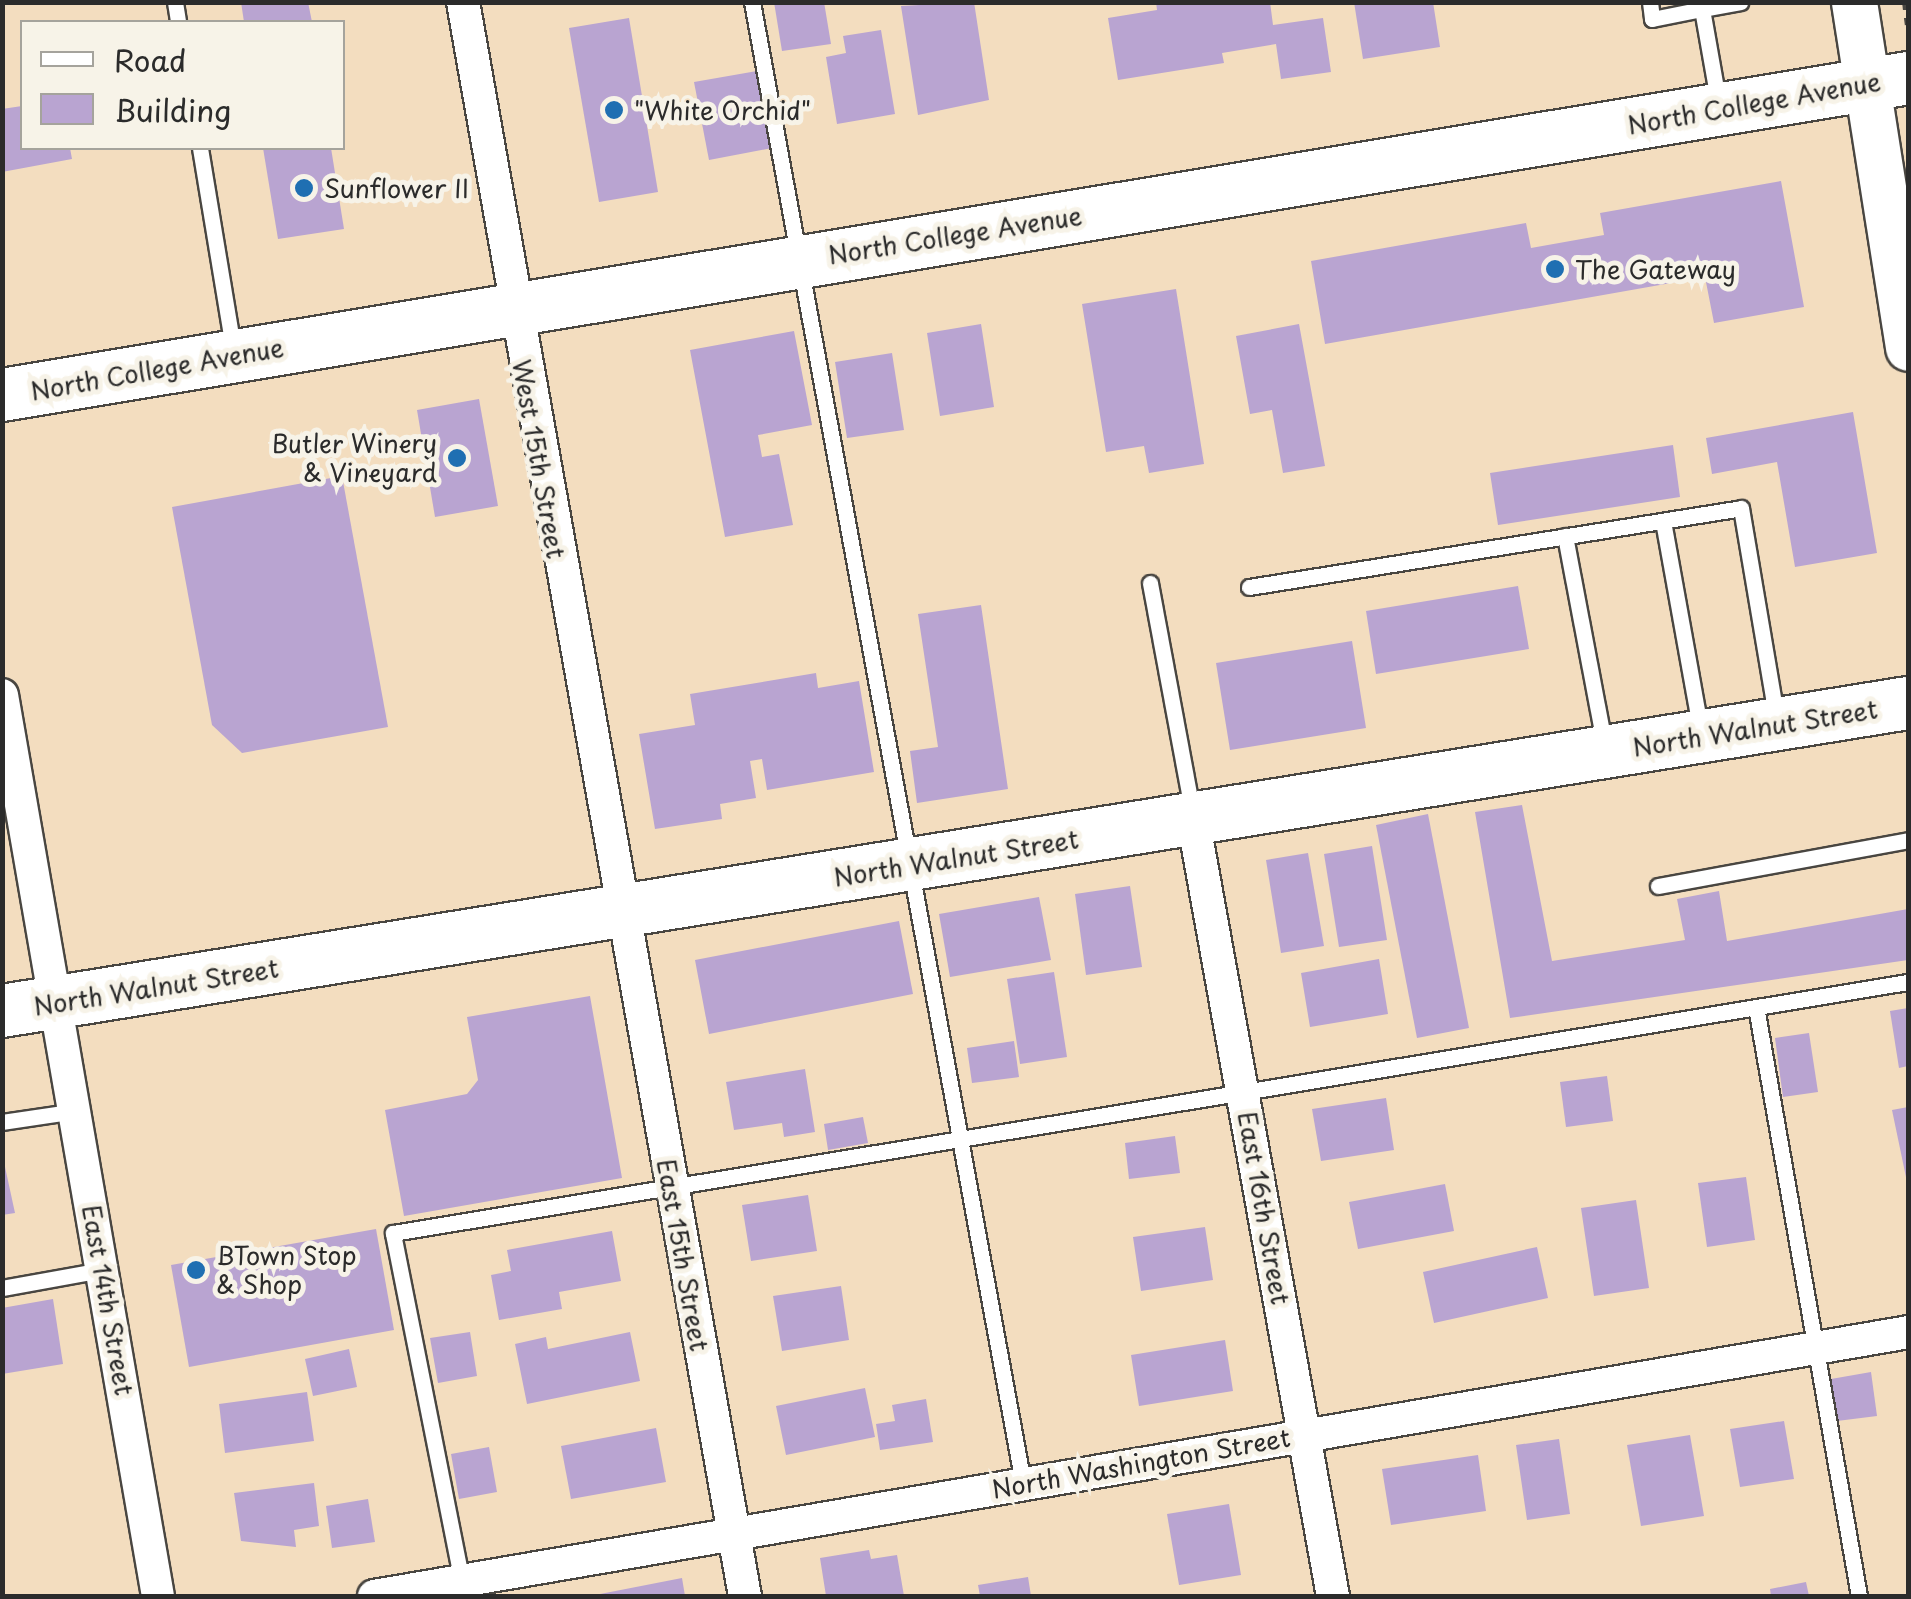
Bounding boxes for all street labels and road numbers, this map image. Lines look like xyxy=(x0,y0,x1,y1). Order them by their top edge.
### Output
street label: North College Avenue xyxy=(1624,66,1884,140)
street label: North College Avenue xyxy=(825,200,1085,270)
street label: North College Avenue xyxy=(27,332,287,406)
street label: West 15th Street xyxy=(507,357,571,561)
street label: North Walnut Street xyxy=(1631,694,1879,762)
street label: North Walnut Street xyxy=(832,824,1080,892)
street label: North Walnut Street xyxy=(32,953,280,1021)
street label: East 16th Street xyxy=(1232,1109,1296,1307)
street label: East 15th Street xyxy=(651,1157,715,1353)
street label: East 14th Street xyxy=(76,1202,140,1398)
street label: North Washington Street xyxy=(990,1422,1292,1504)

